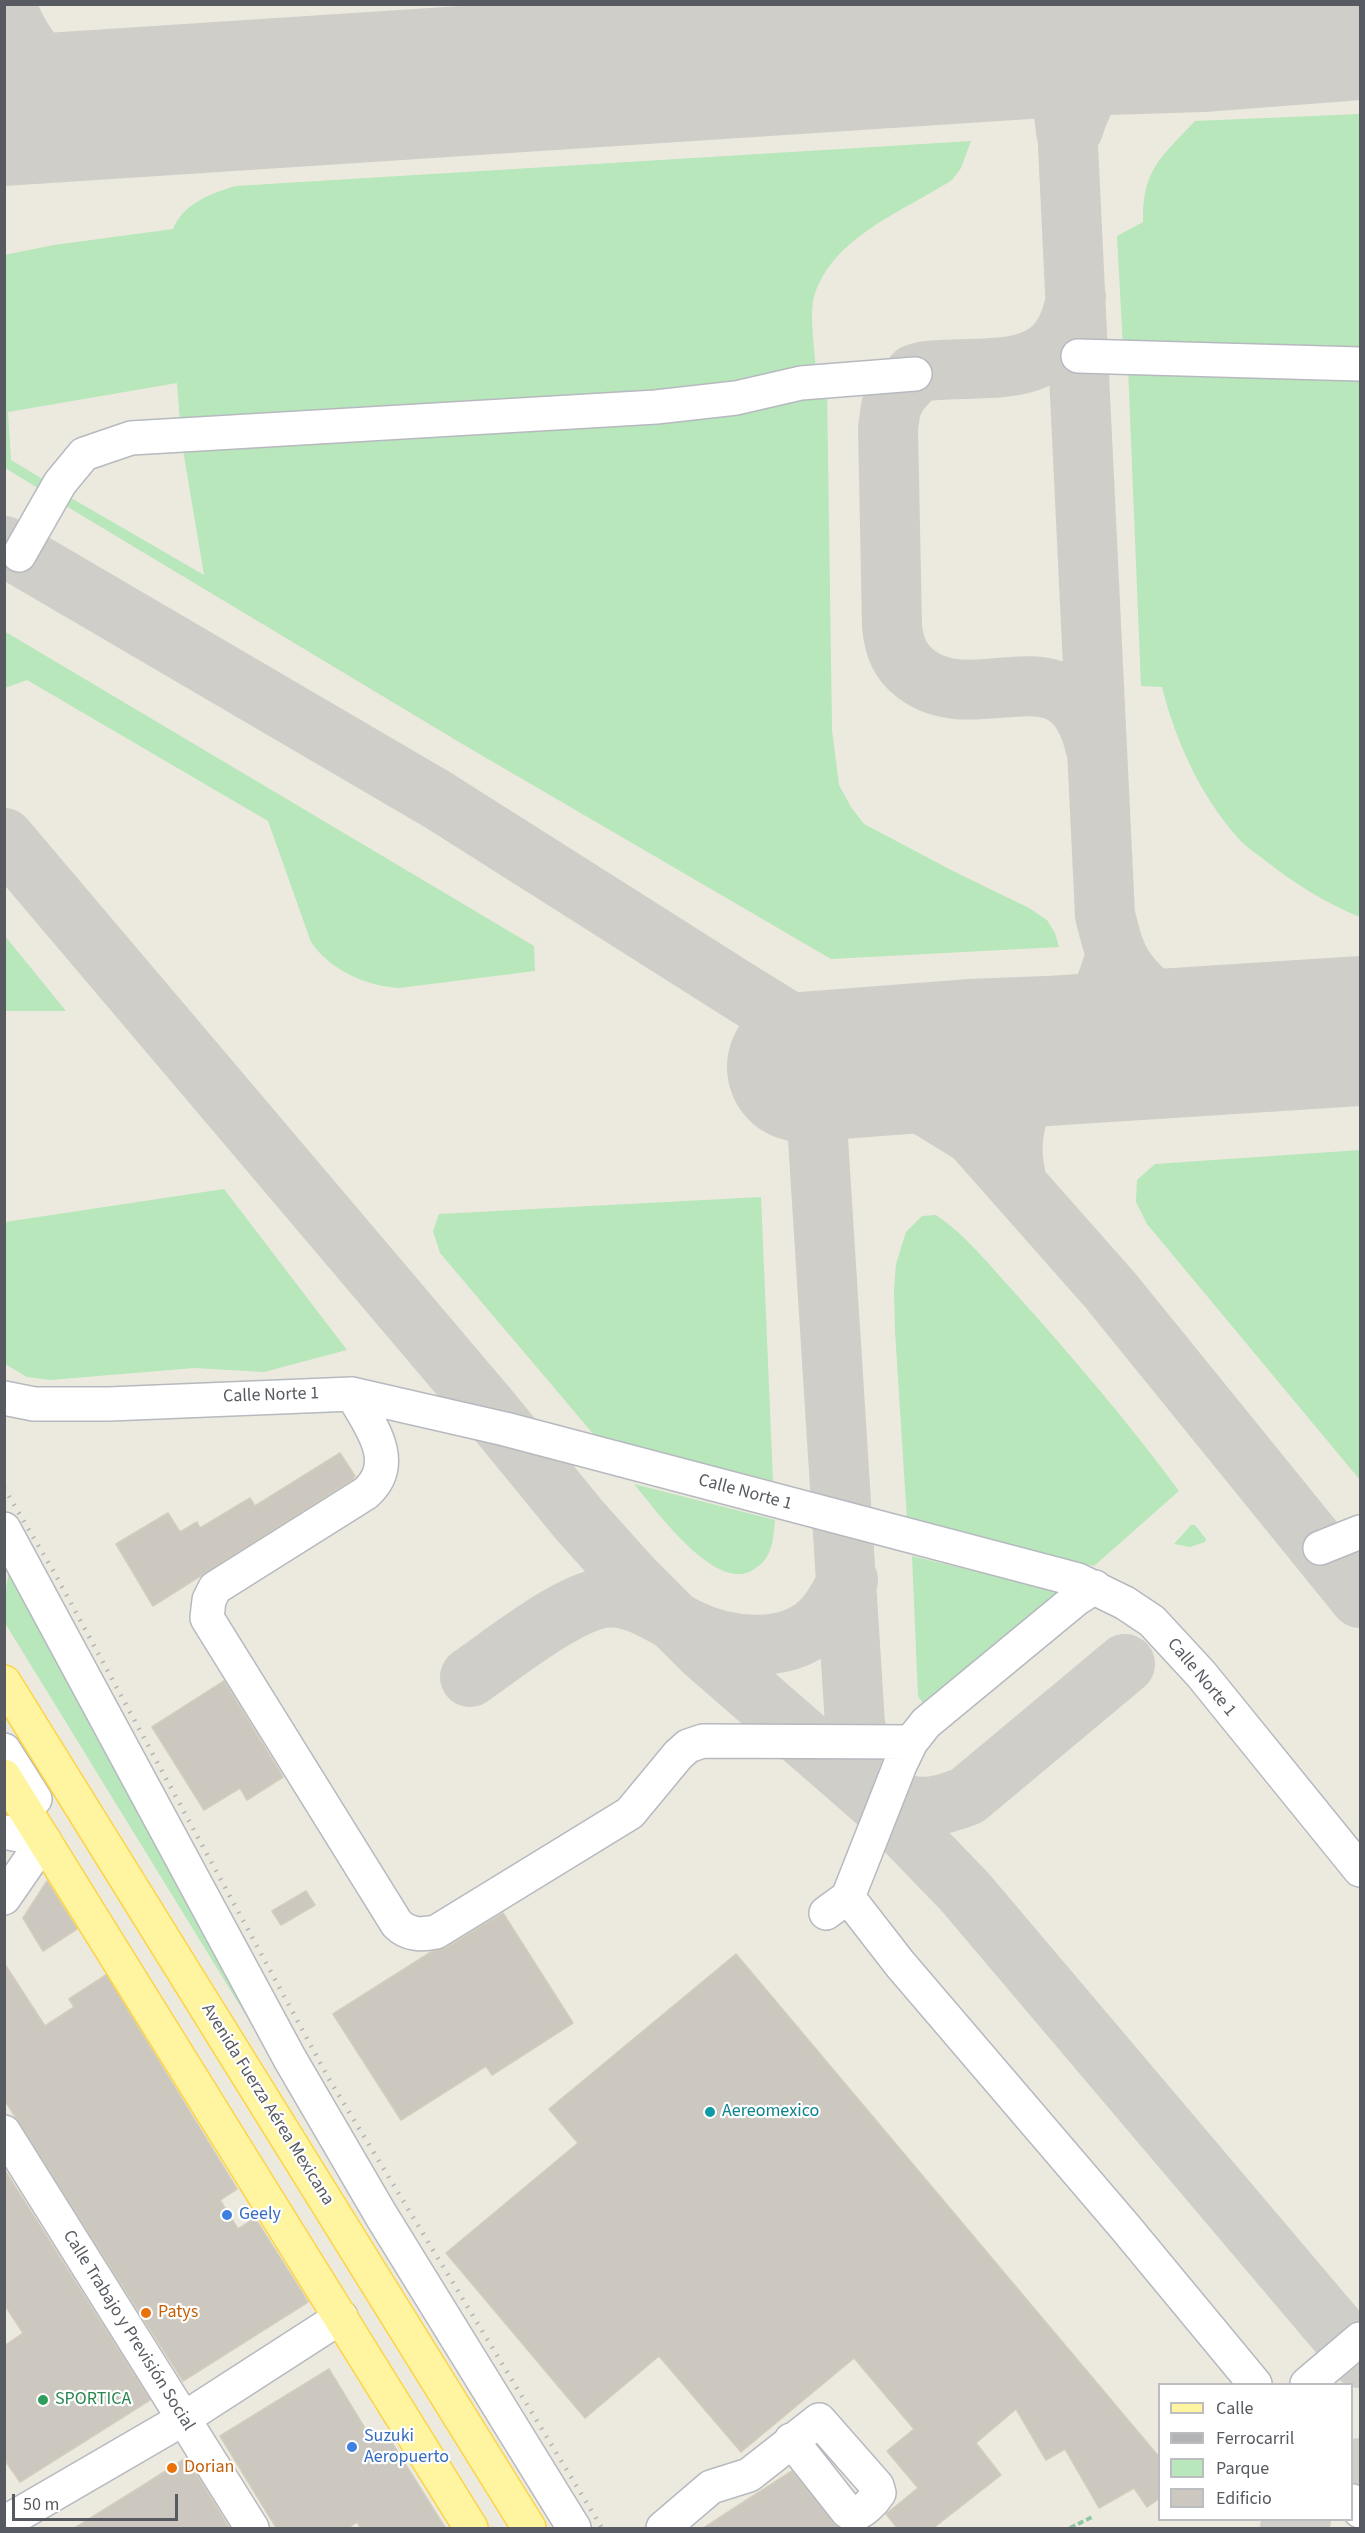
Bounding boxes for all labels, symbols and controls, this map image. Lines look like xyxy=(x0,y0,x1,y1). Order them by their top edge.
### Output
street label: Calle Norte 1 xyxy=(223,1384,319,1408)
street label: Calle Norte 1 xyxy=(696,1470,794,1516)
street label: Calle Norte 1 xyxy=(1162,1634,1240,1722)
street label: Avenida Fuerza Aérea Mexicana xyxy=(196,2000,338,2210)
place label: Aereomexico xyxy=(722,2101,819,2123)
marker: Aereomexico xyxy=(703,2105,717,2119)
place label: Geely xyxy=(239,2204,281,2226)
marker: Geely xyxy=(220,2208,234,2222)
street label: Calle Trabajo y Previsión Social xyxy=(57,2227,199,2435)
place label: Patys xyxy=(158,2302,198,2324)
marker: Patys xyxy=(139,2306,153,2320)
legend xyxy=(1158,2383,1353,2521)
place label: SPORTICA xyxy=(55,2389,131,2411)
marker: SPORTICA xyxy=(36,2393,50,2407)
text: Calle xyxy=(1216,2396,1253,2421)
place label: Suzuki Aeropuerto xyxy=(364,2426,449,2468)
text: Ferrocarril xyxy=(1216,2426,1294,2451)
marker: Suzuki Aeropuerto xyxy=(345,2440,359,2454)
text: Parque xyxy=(1216,2456,1269,2481)
place label: Dorian xyxy=(184,2457,234,2479)
marker: Dorian xyxy=(165,2461,179,2475)
scale bar xyxy=(15,2482,182,2520)
text: Edificio xyxy=(1216,2486,1272,2511)
text: 50 m xyxy=(23,2492,59,2517)

